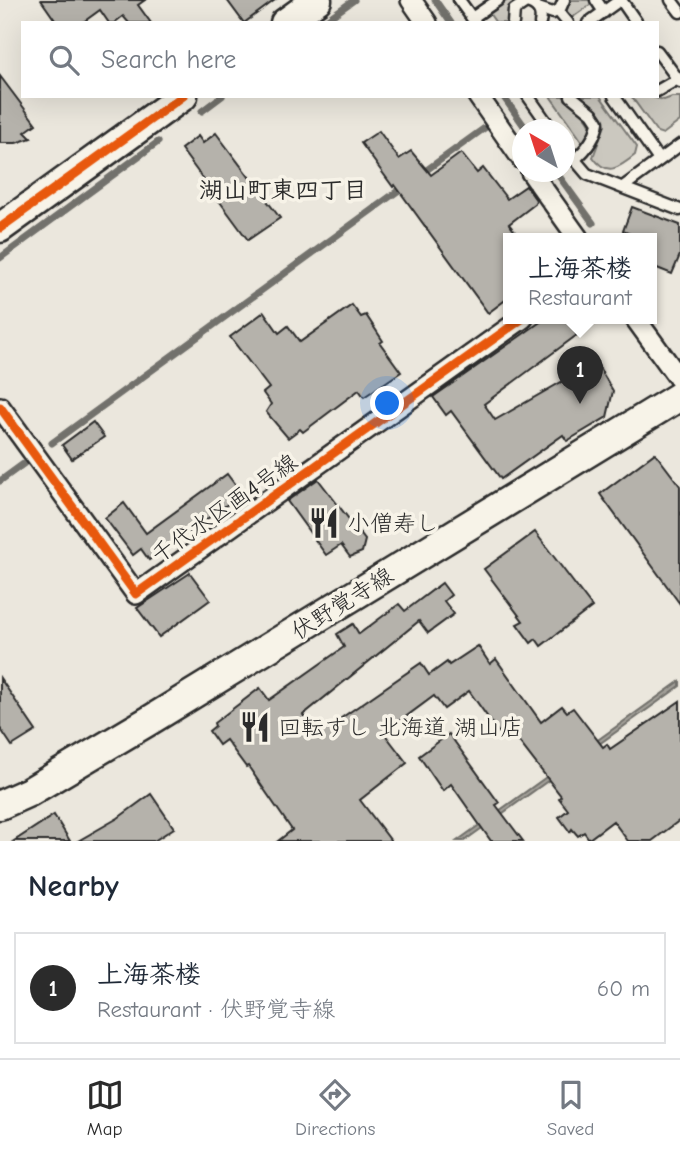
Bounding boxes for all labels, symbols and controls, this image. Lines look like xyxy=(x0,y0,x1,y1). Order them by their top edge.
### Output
search box xyxy=(21,21,659,98)
icon: search xyxy=(45,41,83,79)
text: Search here xyxy=(101,45,236,75)
north arrow xyxy=(512,119,575,182)
district label: 湖山町東四丁目 xyxy=(199,176,367,204)
popup xyxy=(503,233,657,324)
text: 上海茶楼 xyxy=(528,254,632,284)
text: Restaurant xyxy=(528,284,632,311)
pin: 1 xyxy=(557,346,603,404)
your location xyxy=(370,386,404,420)
street label: 千代水区画4号線 xyxy=(146,448,303,569)
restaurant icon: 小僧寿し xyxy=(307,506,341,540)
place label: 小僧寿し xyxy=(347,510,439,537)
street label: 伏野覚寺線 xyxy=(286,562,398,645)
restaurant icon: 回転すし 北海道 湖山店 xyxy=(238,710,272,744)
place label: 回転すし 北海道 湖山店 xyxy=(278,714,523,741)
text: Nearby xyxy=(28,869,119,904)
text: 上海茶楼 xyxy=(97,960,201,990)
text: 1 xyxy=(48,975,58,1002)
text: 60 m xyxy=(597,975,650,1002)
text: Restaurant · 伏野覚寺線 xyxy=(97,996,335,1023)
tab: Map xyxy=(86,1076,124,1140)
tab: Directions xyxy=(295,1076,375,1140)
tab: Saved xyxy=(547,1076,594,1140)

